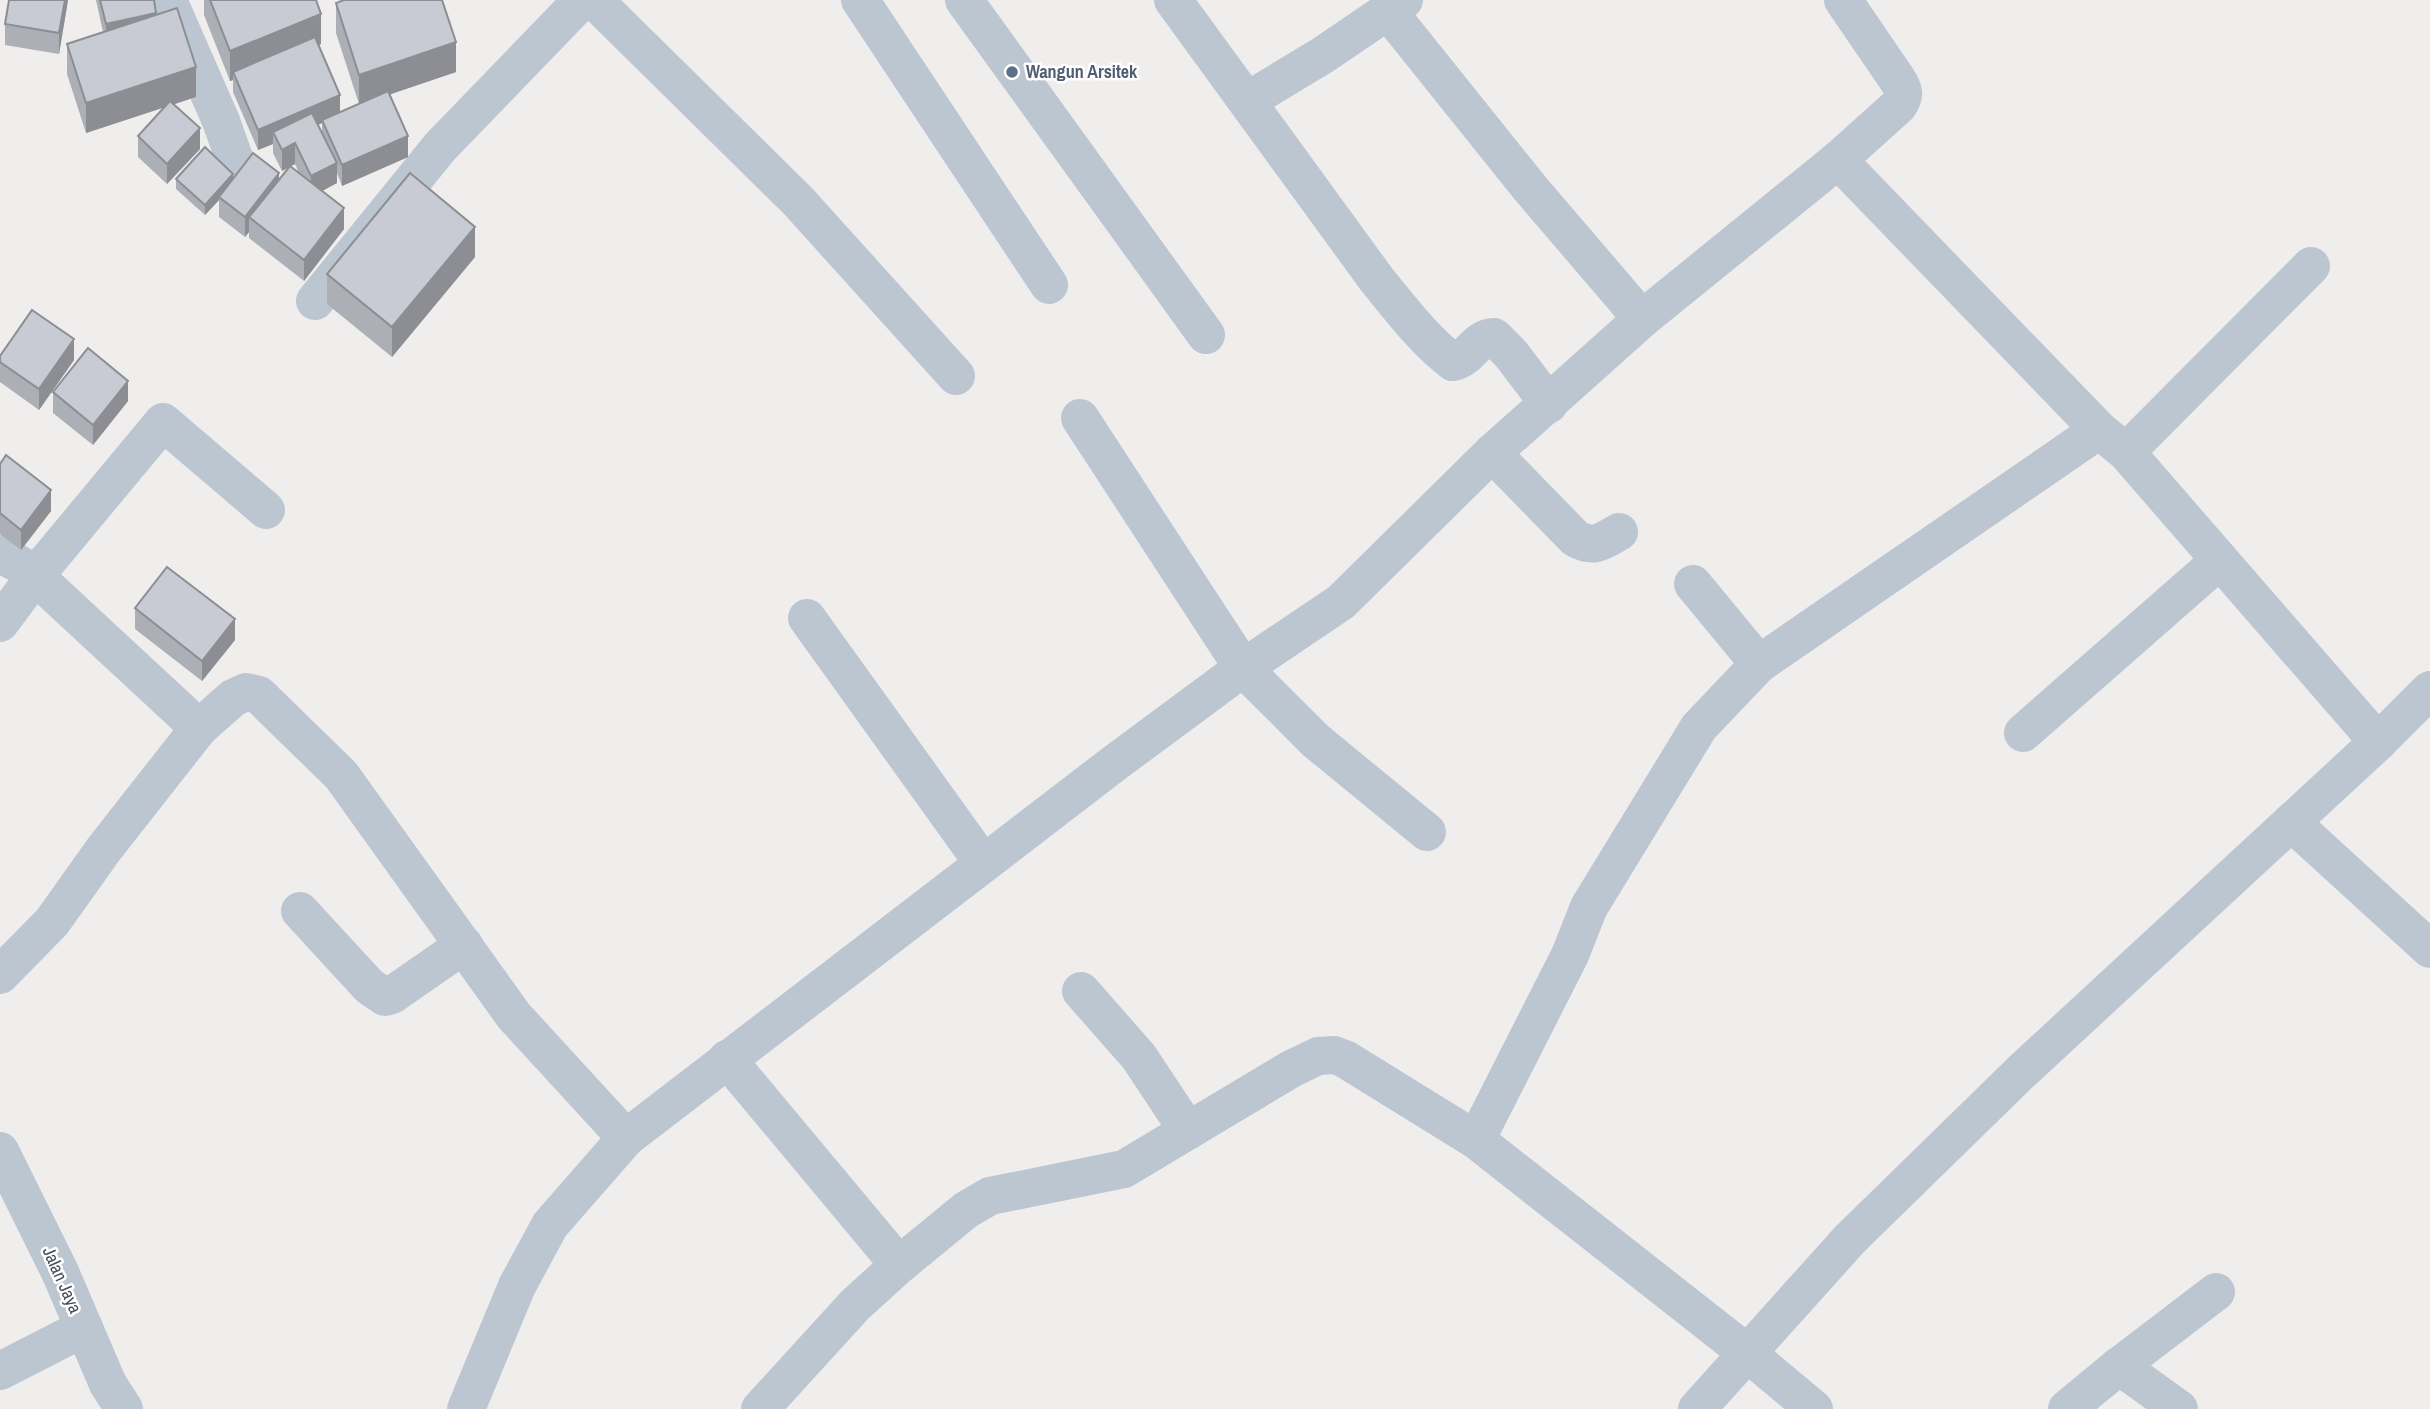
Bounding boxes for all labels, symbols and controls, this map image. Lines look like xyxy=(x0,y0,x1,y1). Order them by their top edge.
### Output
place label: Wangun Arsitek xyxy=(1026,59,1138,84)
marker: Wangun Arsitek xyxy=(1004,64,1020,80)
street label: Jalan Jaya xyxy=(37,1242,88,1317)

